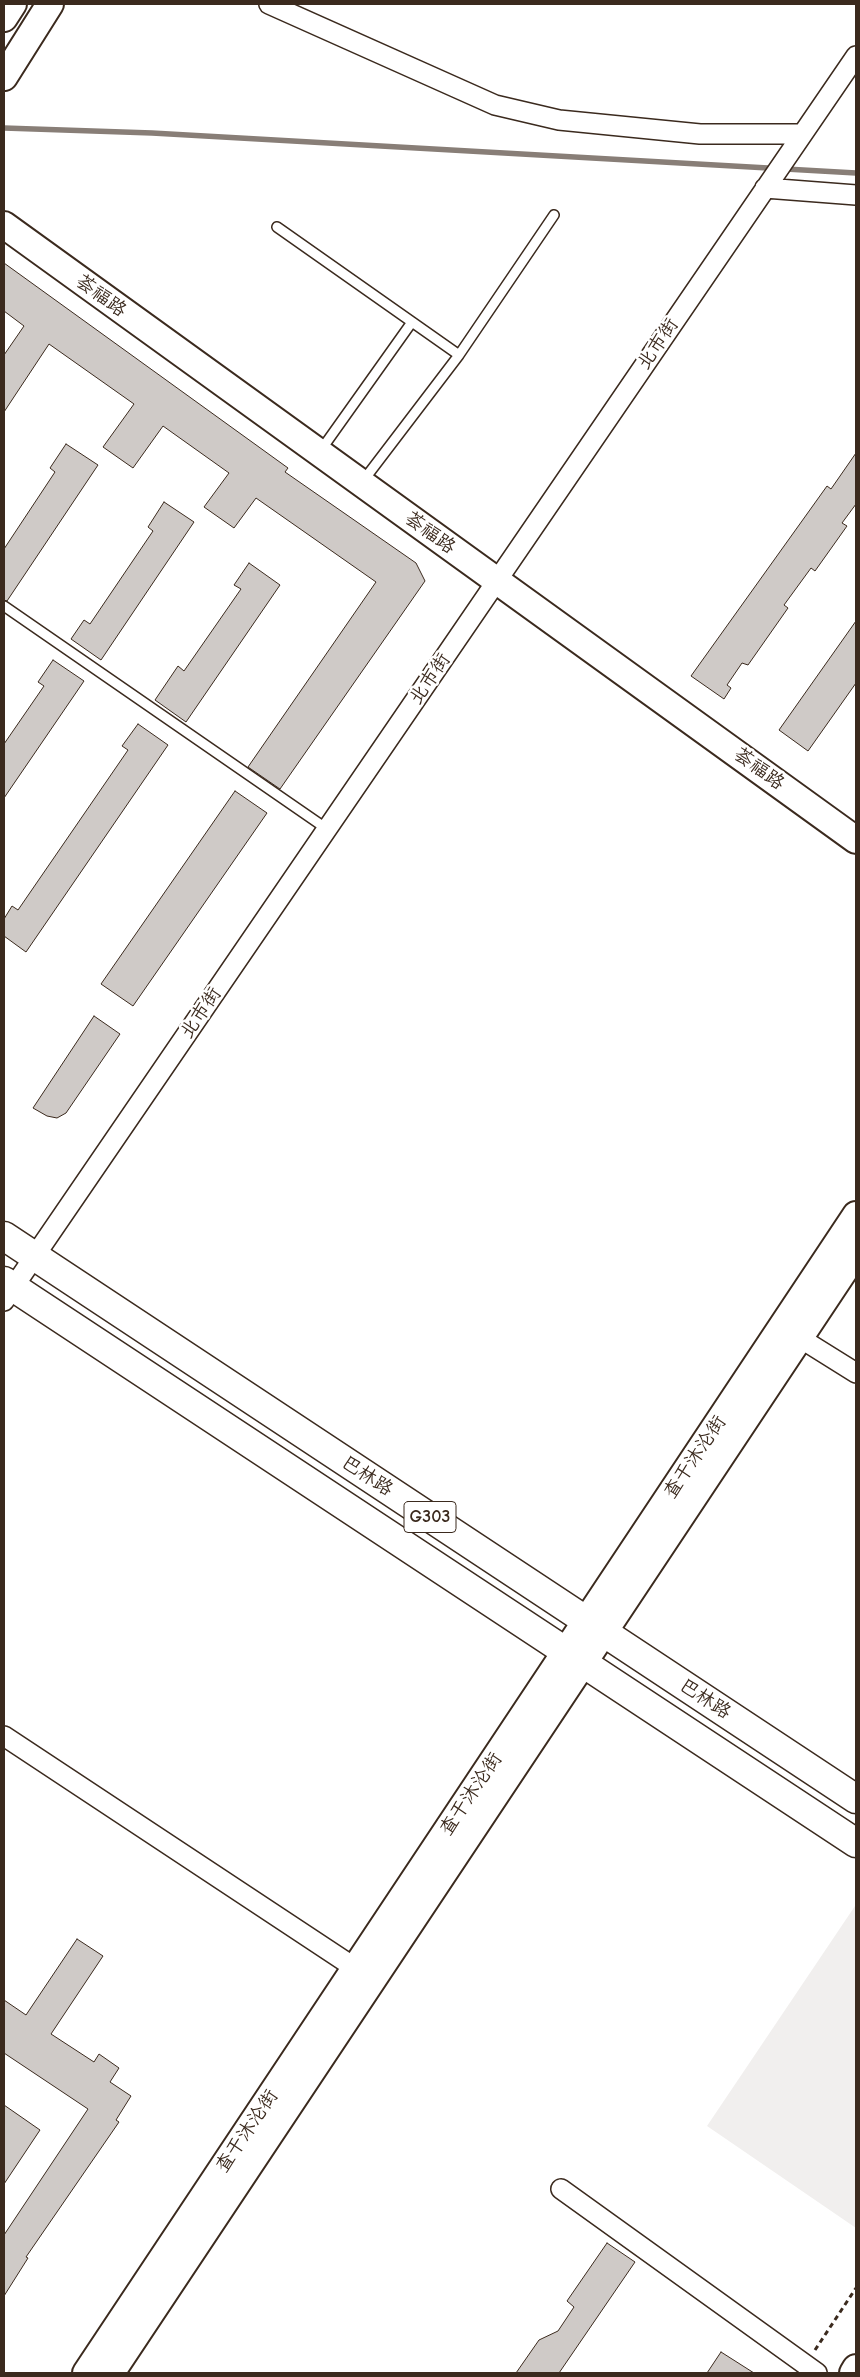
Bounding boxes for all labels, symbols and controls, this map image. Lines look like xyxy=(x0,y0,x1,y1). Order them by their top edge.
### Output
street label: 荟福路 xyxy=(71,270,131,322)
street label: 北市街 xyxy=(633,314,683,374)
street label: 荟福路 xyxy=(400,507,460,559)
street label: 北市街 xyxy=(405,649,455,709)
street label: 荟福路 xyxy=(729,743,789,795)
street label: 北市街 xyxy=(176,983,226,1043)
street label: 查干沐沦街 xyxy=(659,1411,731,1503)
street label: 巴林路 xyxy=(337,1451,397,1501)
road number: G303 xyxy=(404,1501,456,1532)
street label: 巴林路 xyxy=(675,1674,735,1724)
street label: 查干沐沦街 xyxy=(435,1748,507,1840)
street label: 查干沐沦街 xyxy=(211,2085,283,2177)

